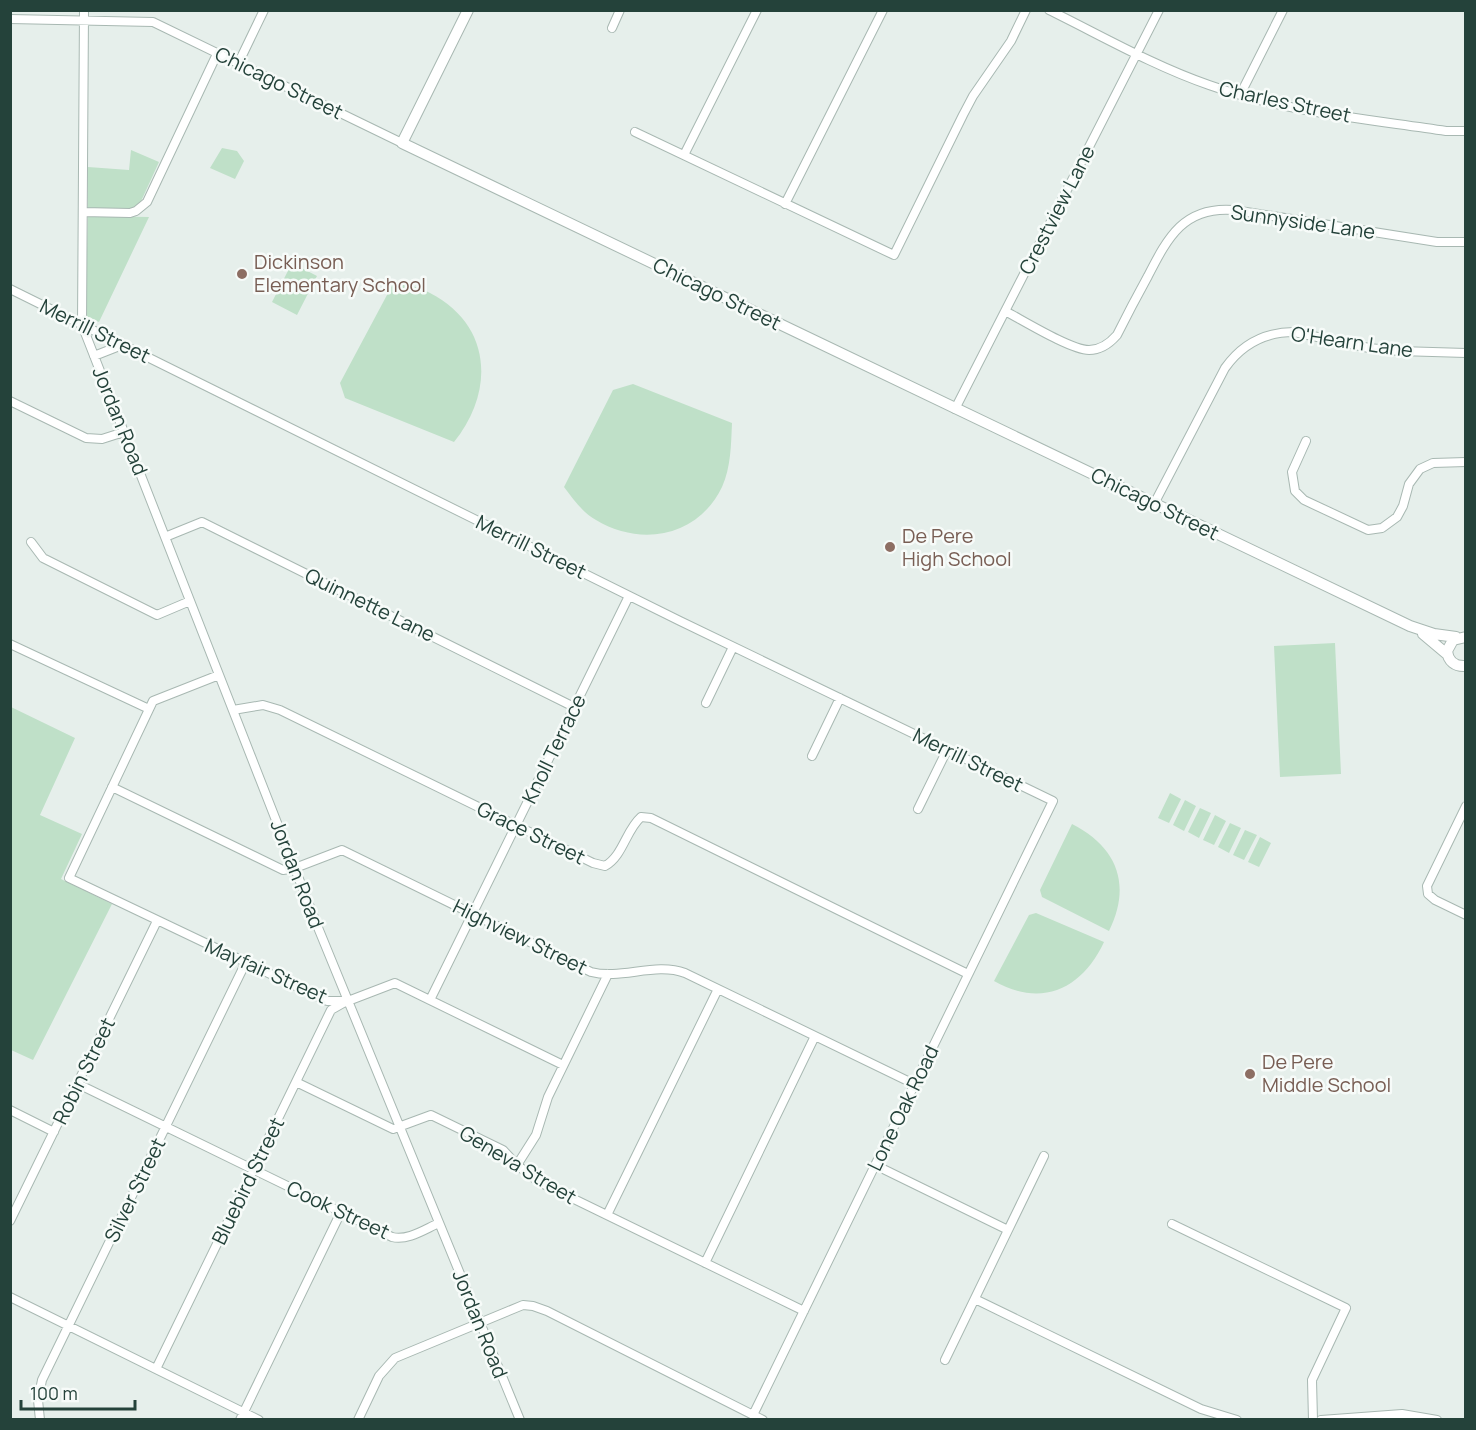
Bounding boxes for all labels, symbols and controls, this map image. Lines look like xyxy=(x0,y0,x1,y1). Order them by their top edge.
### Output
street label: Chicago Street xyxy=(211,40,348,125)
street label: Charles Street xyxy=(1217,74,1354,129)
street label: Crestview Lane xyxy=(1012,140,1101,279)
street label: Sunnyside Lane xyxy=(1229,198,1377,245)
place label: Dickinson Elementary School xyxy=(254,248,426,298)
street label: Chicago Street xyxy=(649,251,786,336)
marker: Dickinson Elementary School xyxy=(235,267,249,281)
street label: Merrill Street xyxy=(36,292,155,369)
street label: O'Hearn Lane xyxy=(1289,320,1415,363)
street label: Jordan Road xyxy=(87,363,154,479)
street label: Chicago Street xyxy=(1087,461,1224,546)
street label: Merrill Street xyxy=(472,508,591,585)
place label: De Pere High School xyxy=(902,522,1012,572)
marker: De Pere High School xyxy=(883,540,897,554)
street label: Quinnette Lane xyxy=(301,561,440,648)
street label: Knoll Terrace xyxy=(515,690,592,808)
street label: Merrill Street xyxy=(909,721,1028,798)
street label: Grace Street xyxy=(473,795,590,870)
street label: Jordan Road xyxy=(264,816,331,932)
street label: Highview Street xyxy=(449,892,592,981)
street label: Mayfair Street xyxy=(201,932,332,1010)
street label: Robin Street xyxy=(46,1013,121,1129)
street label: Lone Oak Road xyxy=(861,1041,945,1175)
place label: De Pere Middle School xyxy=(1262,1048,1391,1098)
marker: De Pere Middle School xyxy=(1243,1067,1257,1081)
street label: Bluebird Street xyxy=(205,1113,290,1249)
street label: Geneva Street xyxy=(455,1119,582,1210)
street label: Silver Street xyxy=(98,1133,171,1247)
street label: Cook Street xyxy=(282,1174,394,1245)
street label: Jordan Road xyxy=(447,1266,514,1382)
scale bar xyxy=(21,1373,135,1411)
text: 100 m xyxy=(30,1381,78,1405)

